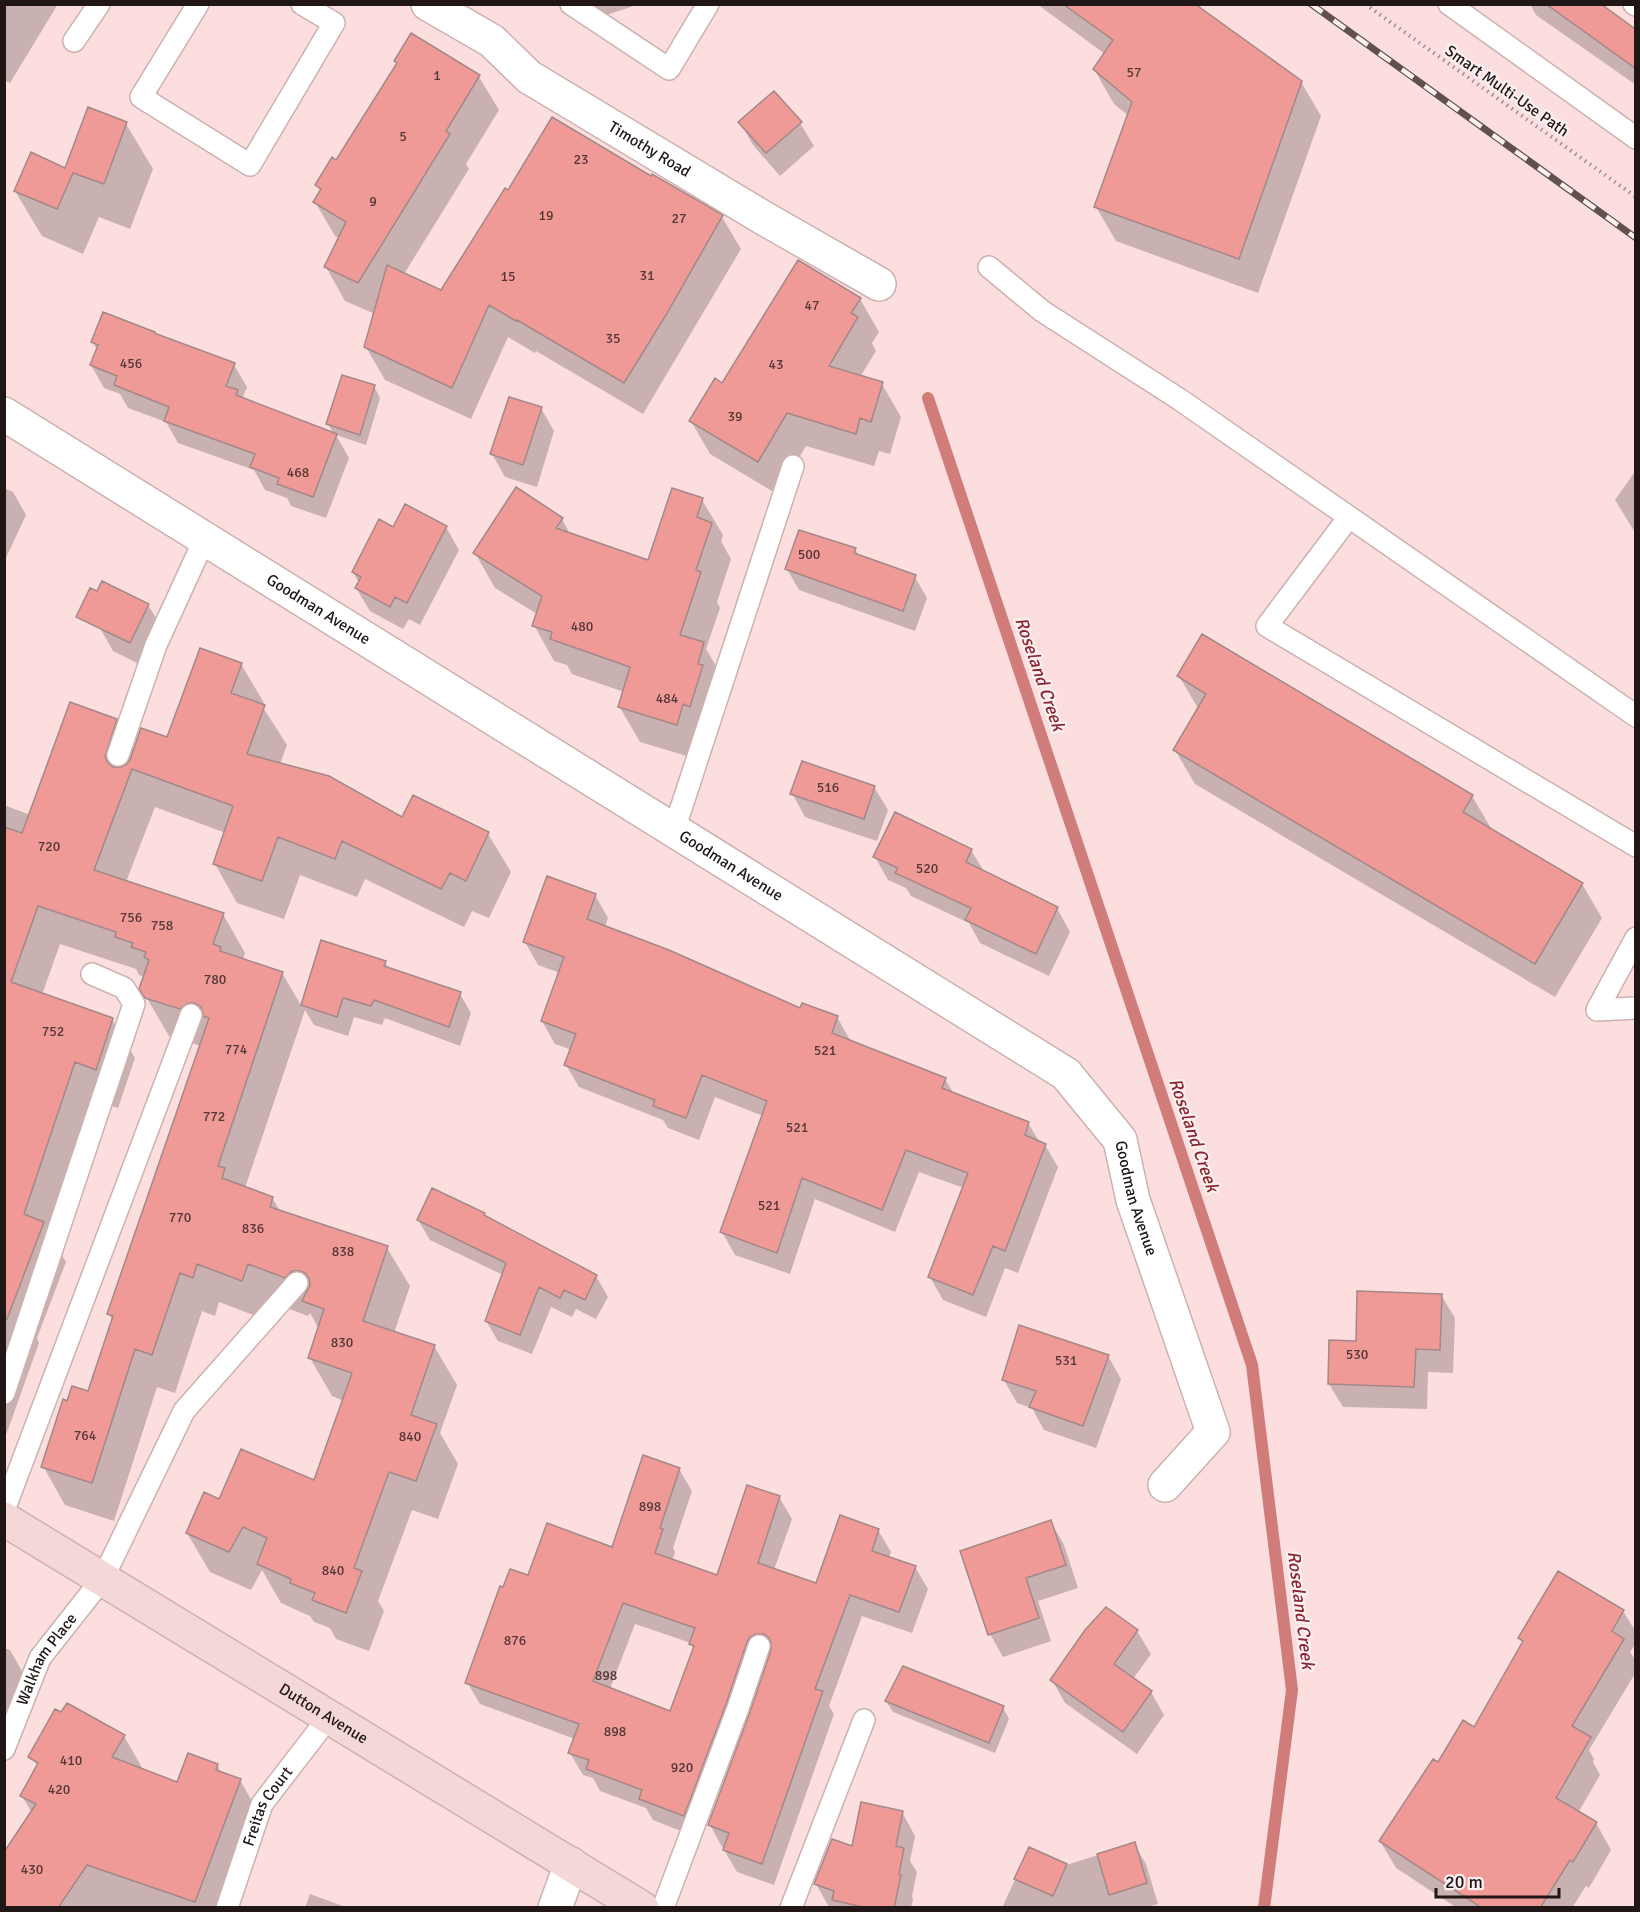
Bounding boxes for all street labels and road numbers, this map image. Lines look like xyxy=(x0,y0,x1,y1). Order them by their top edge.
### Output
street label: Smart Multi-Use Path xyxy=(1441,41,1573,141)
street label: Timothy Road xyxy=(605,117,694,182)
street label: Goodman Avenue xyxy=(263,569,374,649)
street label: Goodman Avenue xyxy=(675,826,787,906)
street label: Goodman Avenue xyxy=(1110,1139,1161,1258)
street label: Walkham Place xyxy=(12,1609,81,1708)
street label: Dutton Avenue xyxy=(275,1679,372,1749)
street label: Freitas Court xyxy=(238,1762,297,1849)

